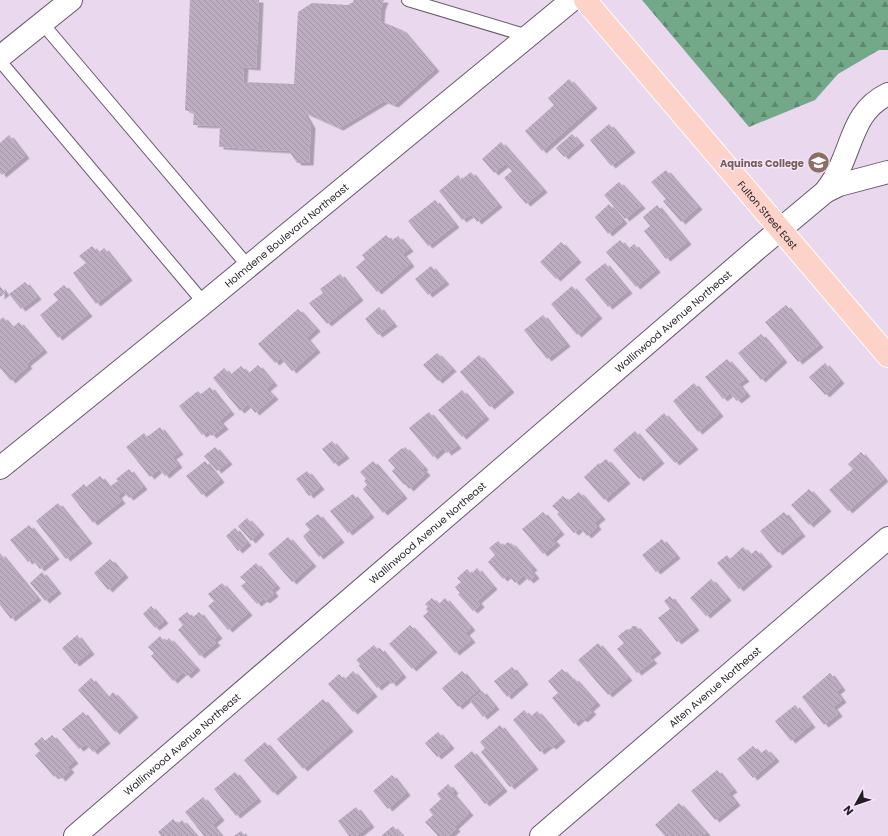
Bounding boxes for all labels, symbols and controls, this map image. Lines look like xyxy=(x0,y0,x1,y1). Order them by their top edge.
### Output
school or university icon: Aquinas College xyxy=(806,150,832,176)
place label: Aquinas College xyxy=(720,156,804,171)
street label: Fulton Street East xyxy=(734,177,802,253)
street label: Holmdene Boulevard Northeast xyxy=(221,179,352,291)
street label: Wallinwood Avenue Northeast xyxy=(611,266,735,376)
street label: Wallinwood Avenue Northeast xyxy=(366,478,489,587)
street label: Alten Avenue Northeast xyxy=(665,643,764,731)
street label: Wallinwood Avenue Northeast xyxy=(120,689,244,799)
north arrow xyxy=(836,784,876,824)
text: N xyxy=(840,802,857,819)

